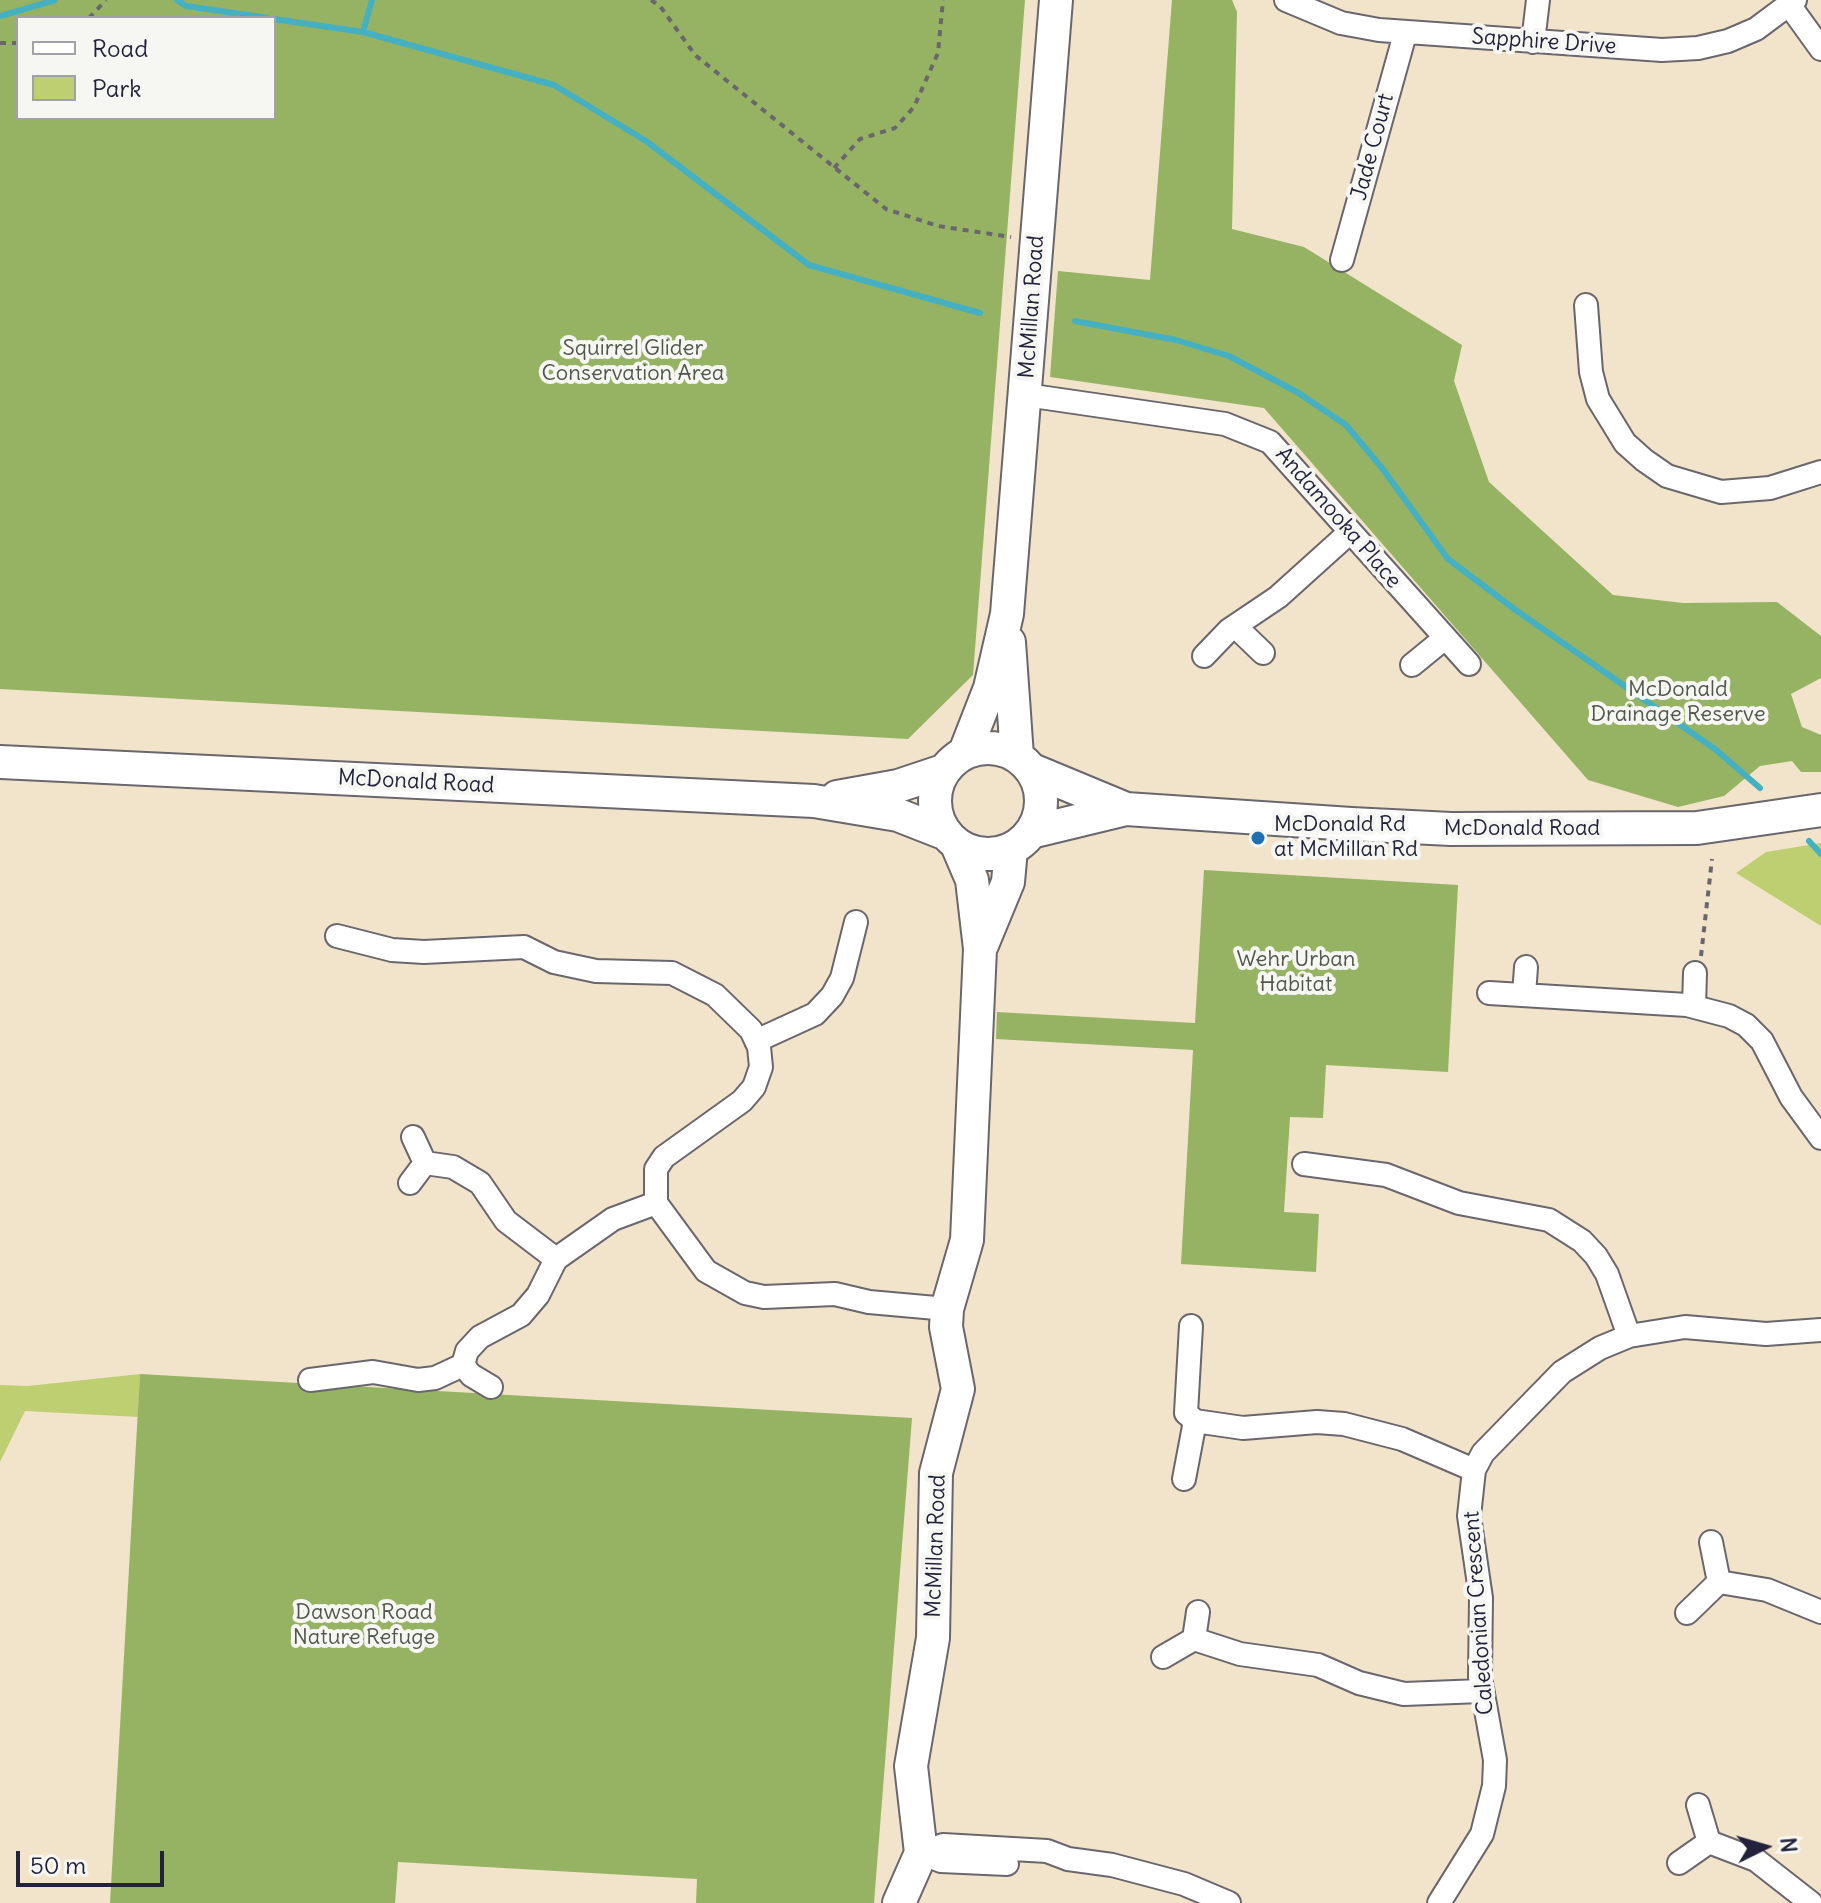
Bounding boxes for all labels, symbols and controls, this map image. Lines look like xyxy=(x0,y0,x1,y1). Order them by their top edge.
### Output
legend xyxy=(16,16,276,120)
street label: Sapphire Drive xyxy=(1471,24,1617,60)
text: Road xyxy=(92,33,148,63)
text: Park xyxy=(92,73,142,103)
street label: Jade Court xyxy=(1346,91,1400,203)
street label: McMillan Road xyxy=(1014,234,1050,380)
park label: Squirrel Glider Conservation Area xyxy=(542,336,724,388)
street label: Andamooka Place xyxy=(1269,442,1407,594)
park label: McDonald Drainage Reserve xyxy=(1590,677,1766,728)
street label: McDonald Road xyxy=(337,765,495,799)
place label: McDonald Rd at McMillan Rd xyxy=(1274,812,1418,864)
street label: McDonald Road xyxy=(1444,816,1600,842)
marker: McDonald Rd at McMillan Rd xyxy=(1249,829,1267,847)
park label: Wehr Urban Habitat xyxy=(1236,947,1356,998)
street label: McMillan Road xyxy=(920,1474,952,1618)
street label: Caledonian Crescent xyxy=(1459,1510,1499,1716)
park label: Dawson Road Nature Refuge xyxy=(293,1600,435,1652)
north arrow xyxy=(1725,1807,1805,1887)
scale bar xyxy=(20,1835,168,1885)
text: N xyxy=(1774,1836,1804,1854)
text: 50 m xyxy=(30,1850,86,1880)

